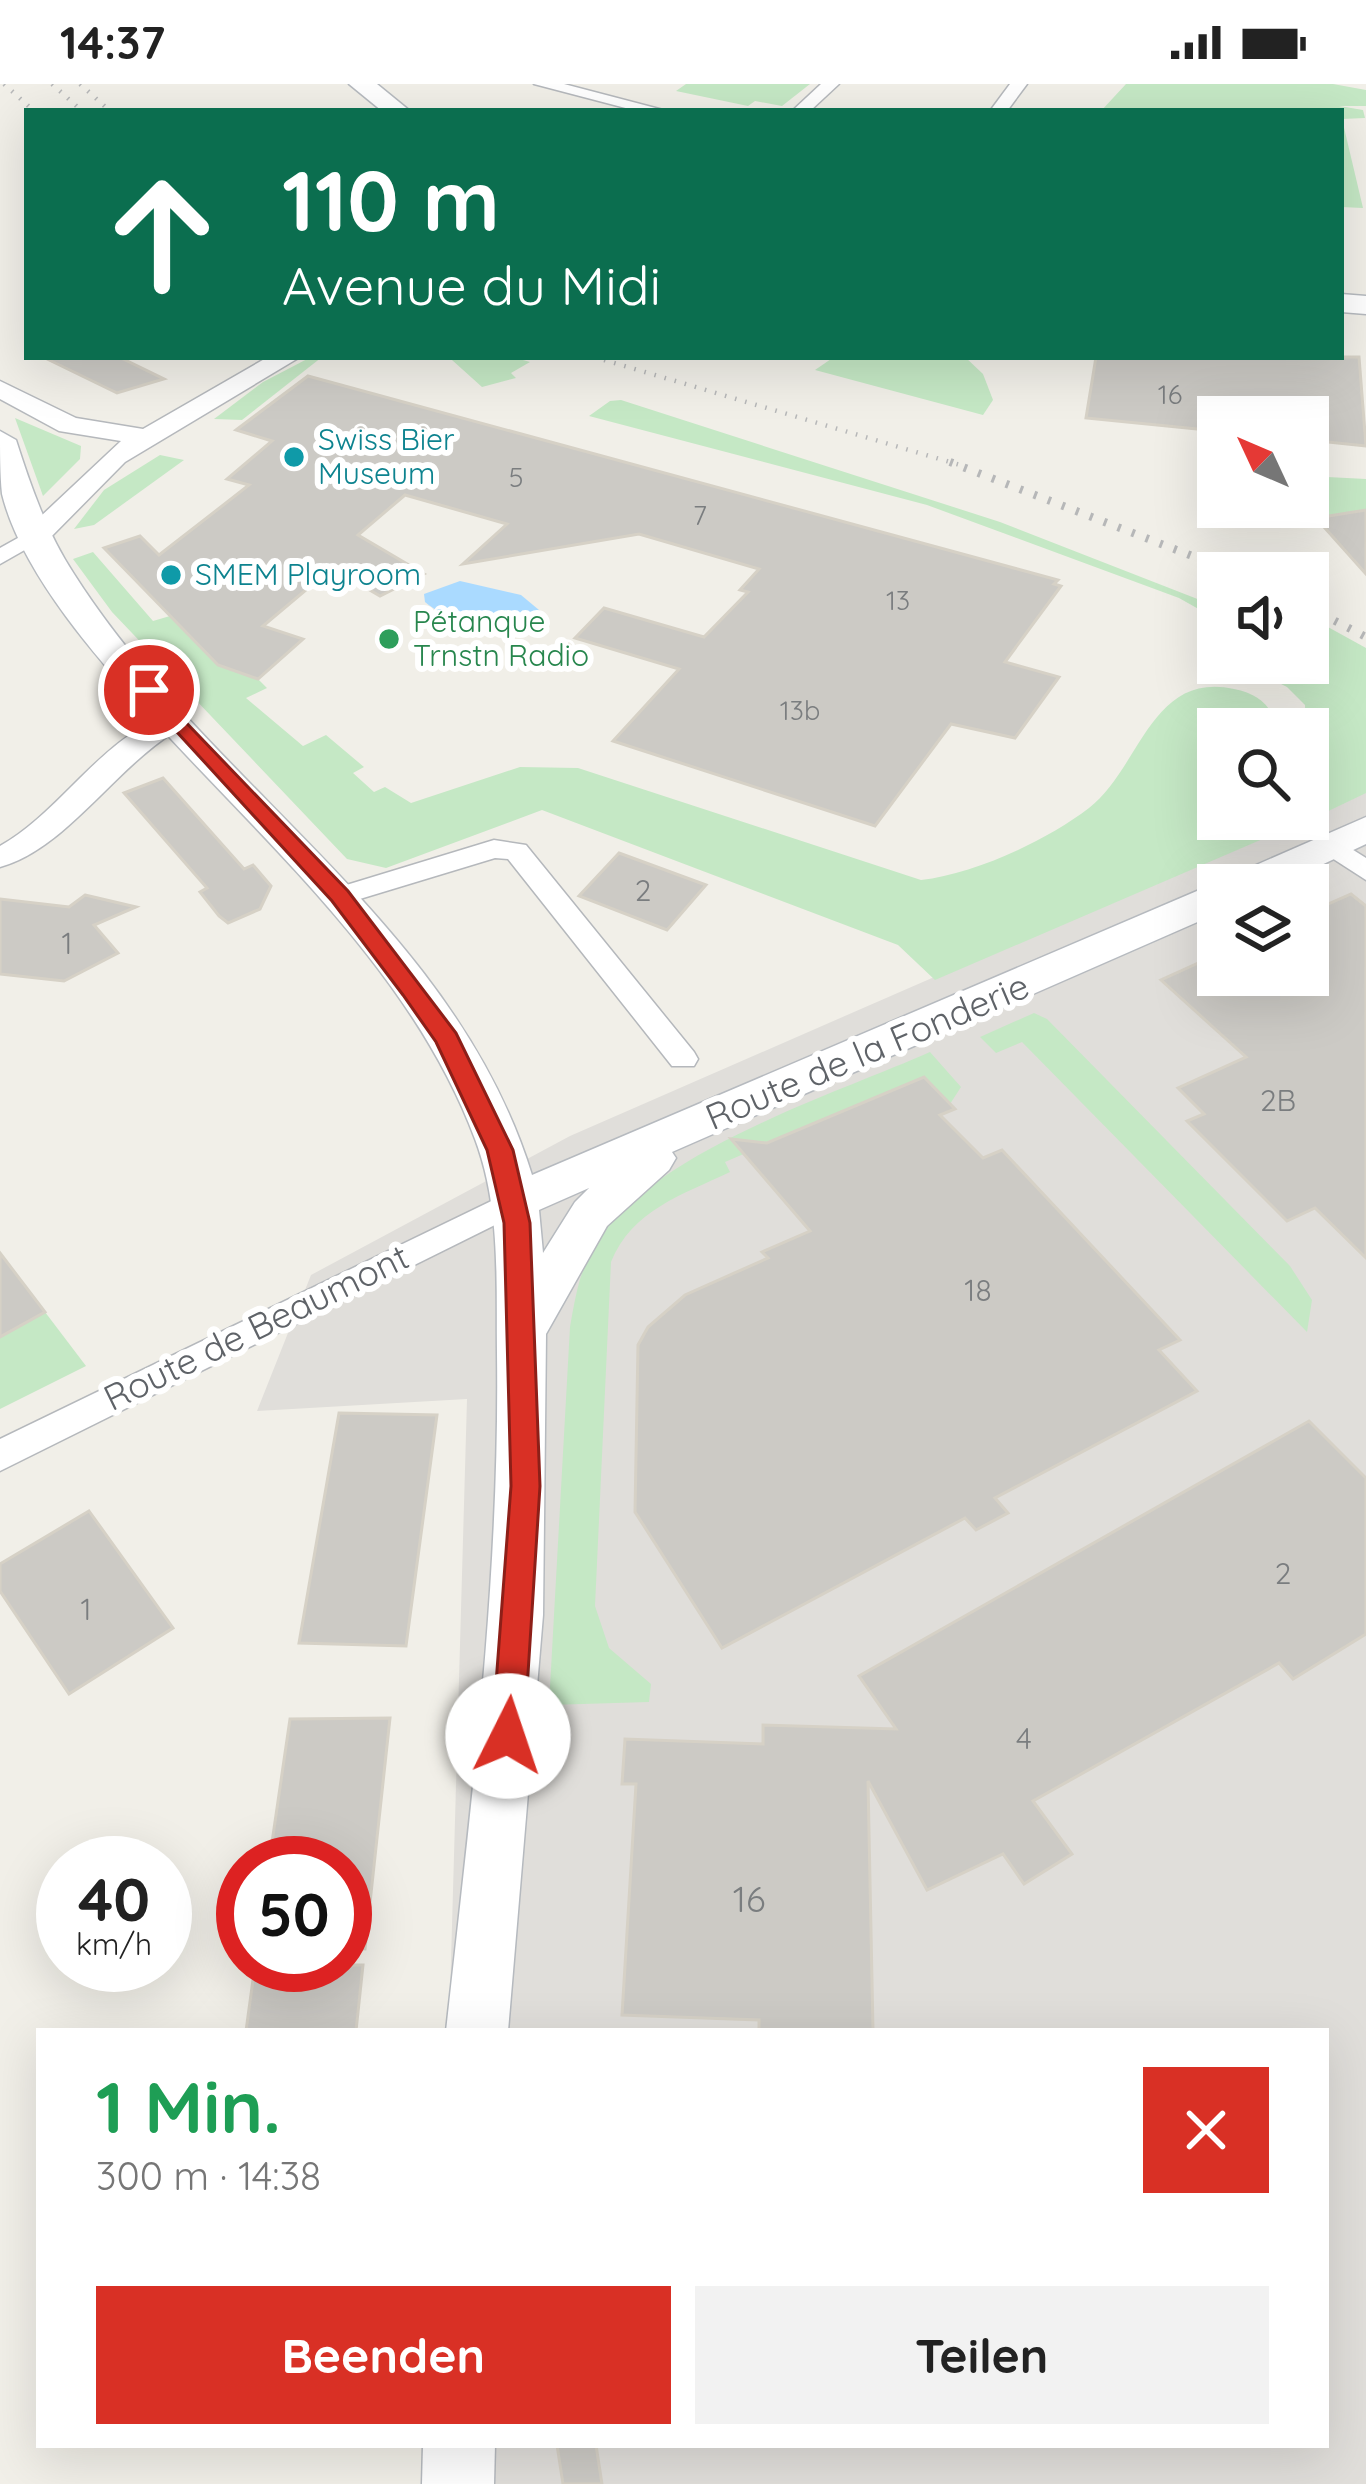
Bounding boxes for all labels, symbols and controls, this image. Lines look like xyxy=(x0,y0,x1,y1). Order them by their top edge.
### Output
text: 14:37 xyxy=(60,14,165,70)
text: 110 m xyxy=(282,147,500,252)
icon: ahead xyxy=(84,156,240,312)
text: Avenue du Midi xyxy=(282,251,661,319)
house number: 16 xyxy=(1158,377,1182,411)
north arrow xyxy=(1197,396,1329,528)
map controls xyxy=(1197,396,1329,996)
place label: Swiss Bier Museum xyxy=(318,420,455,492)
marker: Swiss Bier Museum xyxy=(281,444,307,470)
house number: 5 xyxy=(509,460,523,494)
house number: 7 xyxy=(693,498,707,532)
button: sound xyxy=(1197,552,1329,684)
place label: SMEM Playroom xyxy=(195,555,421,593)
marker: SMEM Playroom xyxy=(158,562,184,588)
house number: 13 xyxy=(886,583,910,617)
place label: Pétanque Trnstn Radio xyxy=(413,602,589,674)
marker: Pétanque Trnstn Radio xyxy=(376,626,402,652)
pin xyxy=(98,639,200,741)
icon: arrive xyxy=(116,657,182,723)
house number: 13b xyxy=(780,693,820,727)
button: search xyxy=(1197,708,1329,840)
button: layers xyxy=(1197,864,1329,996)
house number: 2 xyxy=(635,871,651,909)
house number: 1 xyxy=(61,924,73,962)
street label: Route de la Fonderie xyxy=(698,962,1035,1139)
house number: 2B xyxy=(1260,1081,1296,1119)
street label: Route de Beaumont xyxy=(96,1233,416,1420)
house number: 18 xyxy=(964,1271,992,1309)
house number: 2 xyxy=(1275,1554,1291,1592)
house number: 1 xyxy=(80,1590,92,1628)
position arrow xyxy=(445,1673,571,1799)
house number: 4 xyxy=(1016,1719,1032,1757)
speed limit sign: 50 xyxy=(216,1836,372,1992)
text: 40 xyxy=(78,1861,150,1936)
house number: 16 xyxy=(733,1876,765,1921)
text: km/h xyxy=(76,1925,152,1963)
text: 1 Min. xyxy=(96,2061,281,2151)
button: close xyxy=(1143,2067,1269,2193)
text: 300 m · 14:38 xyxy=(96,2151,321,2200)
button: Beenden xyxy=(96,2286,671,2424)
button: Teilen xyxy=(695,2286,1269,2424)

